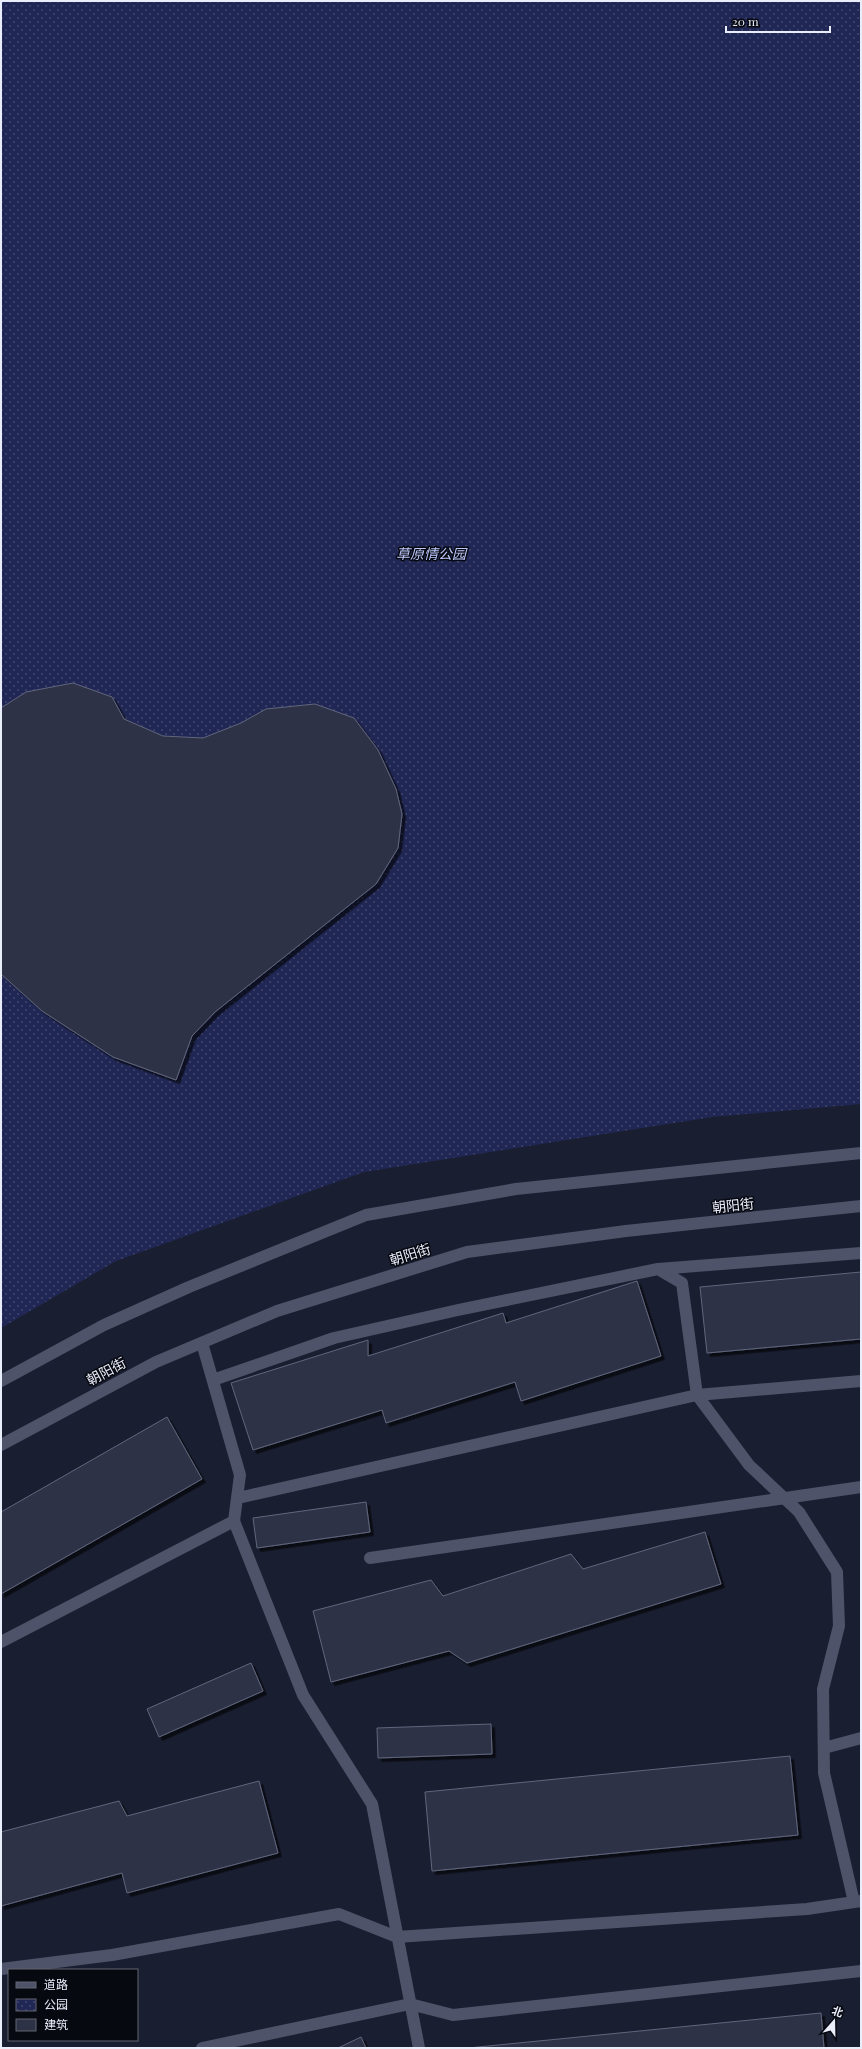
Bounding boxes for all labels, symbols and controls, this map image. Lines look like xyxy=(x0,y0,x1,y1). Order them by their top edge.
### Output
scale bar xyxy=(726,8,830,34)
text: 20 m xyxy=(732,13,759,29)
park label: 草原情公园 xyxy=(396,544,468,563)
street label: 朝阳街 xyxy=(711,1193,755,1217)
street label: 朝阳街 xyxy=(387,1239,433,1269)
street label: 朝阳街 xyxy=(83,1353,129,1389)
legend xyxy=(8,1969,138,2041)
text: 道路 xyxy=(44,1976,68,1992)
text: 公园 xyxy=(44,1996,68,2012)
north arrow xyxy=(814,2001,854,2041)
text: 北 xyxy=(830,2002,845,2020)
text: 建筑 xyxy=(44,2016,68,2032)

